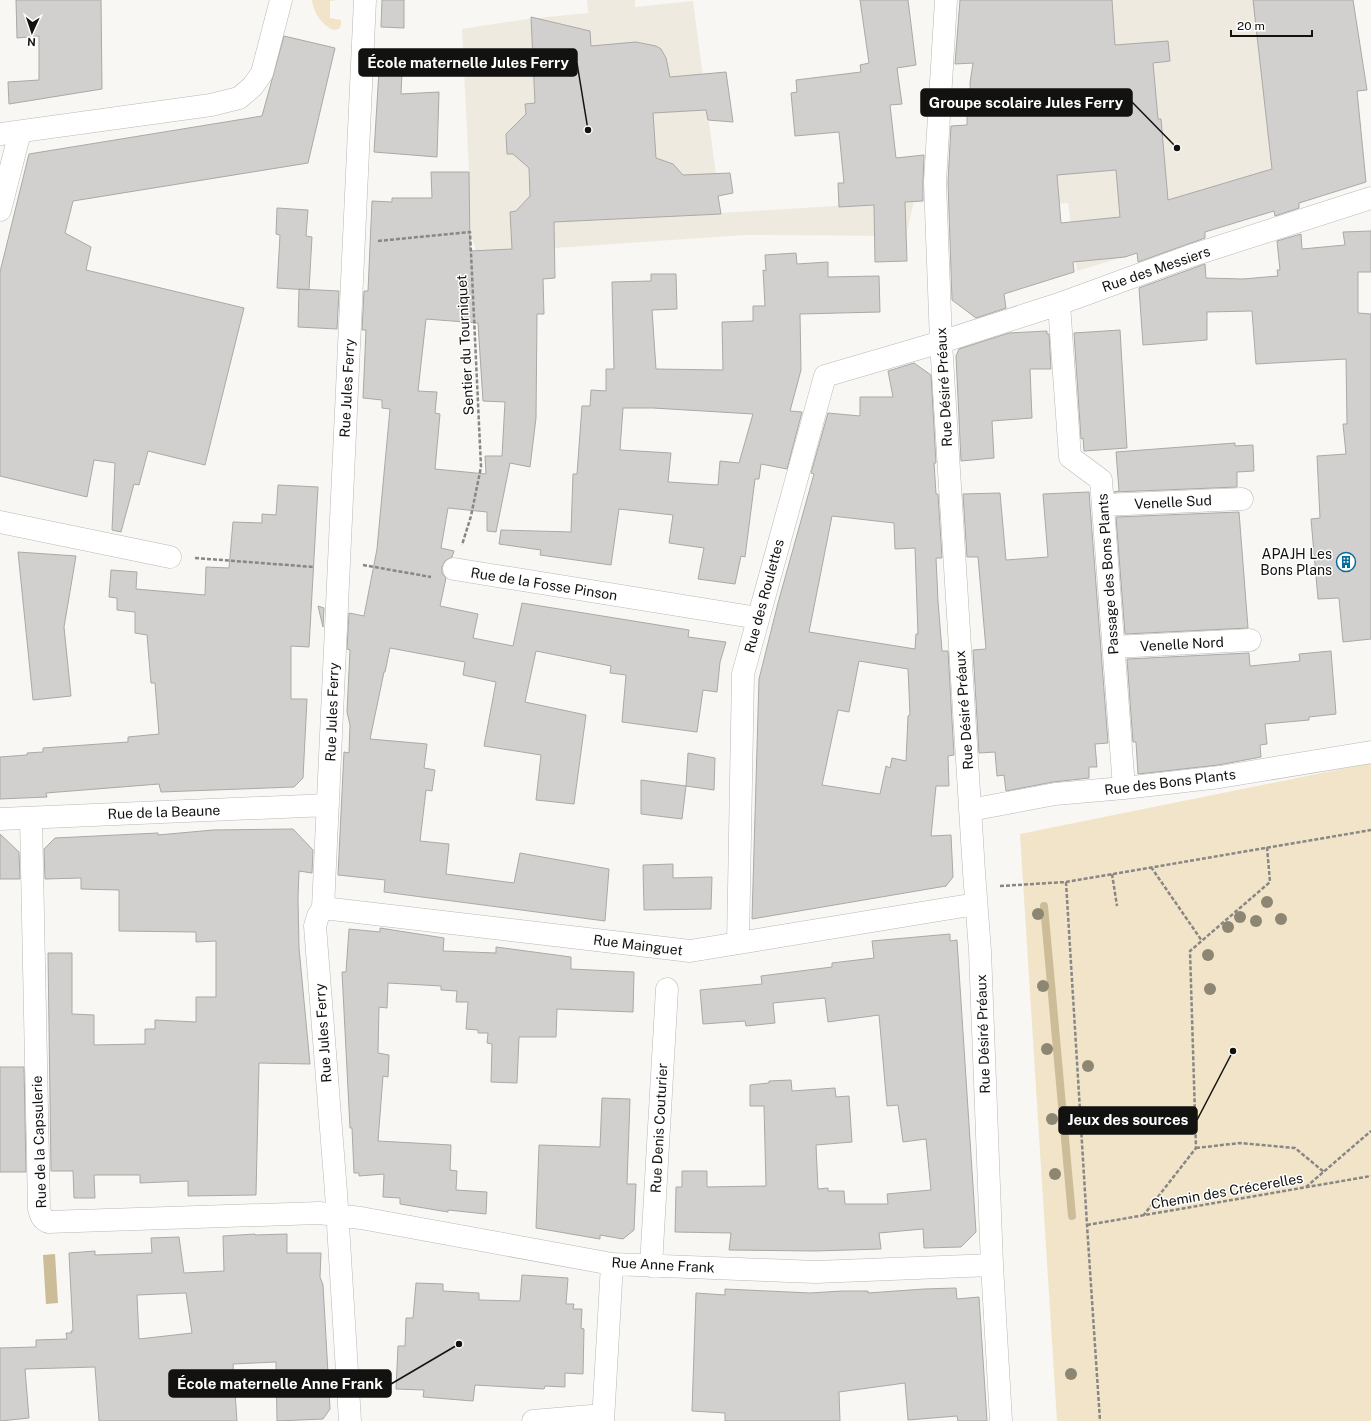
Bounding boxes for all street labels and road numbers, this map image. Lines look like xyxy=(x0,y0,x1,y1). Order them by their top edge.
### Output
street label: Rue des Messiers xyxy=(1100,243,1212,295)
street label: Sentier du Tourniquet xyxy=(453,274,477,416)
street label: Rue Désiré Préaux xyxy=(933,327,955,447)
street label: Rue Jules Ferry xyxy=(336,338,358,438)
street label: Venelle Sud xyxy=(1134,492,1212,512)
street label: Passage des Bons Plants xyxy=(1094,493,1122,655)
street label: Rue des Roulettes xyxy=(741,537,787,655)
street label: Rue de la Fosse Pinson xyxy=(469,564,619,604)
street label: Venelle Nord xyxy=(1140,634,1224,654)
street label: Rue Désiré Préaux xyxy=(952,650,976,770)
street label: Rue Jules Ferry xyxy=(322,662,342,762)
street label: Rue des Bons Plants xyxy=(1103,766,1237,798)
street label: Rue de la Beaune xyxy=(107,802,221,822)
street label: Rue Mainguet xyxy=(592,932,684,958)
street label: Rue Désiré Préaux xyxy=(973,974,993,1094)
street label: Rue Jules Ferry xyxy=(312,982,334,1083)
street label: Rue Denis Couturier xyxy=(648,1063,670,1193)
street label: Rue de la Capsulerie xyxy=(29,1075,49,1209)
street label: Chemin des Crécerelles xyxy=(1150,1170,1304,1212)
street label: Rue Anne Frank xyxy=(611,1254,715,1276)

